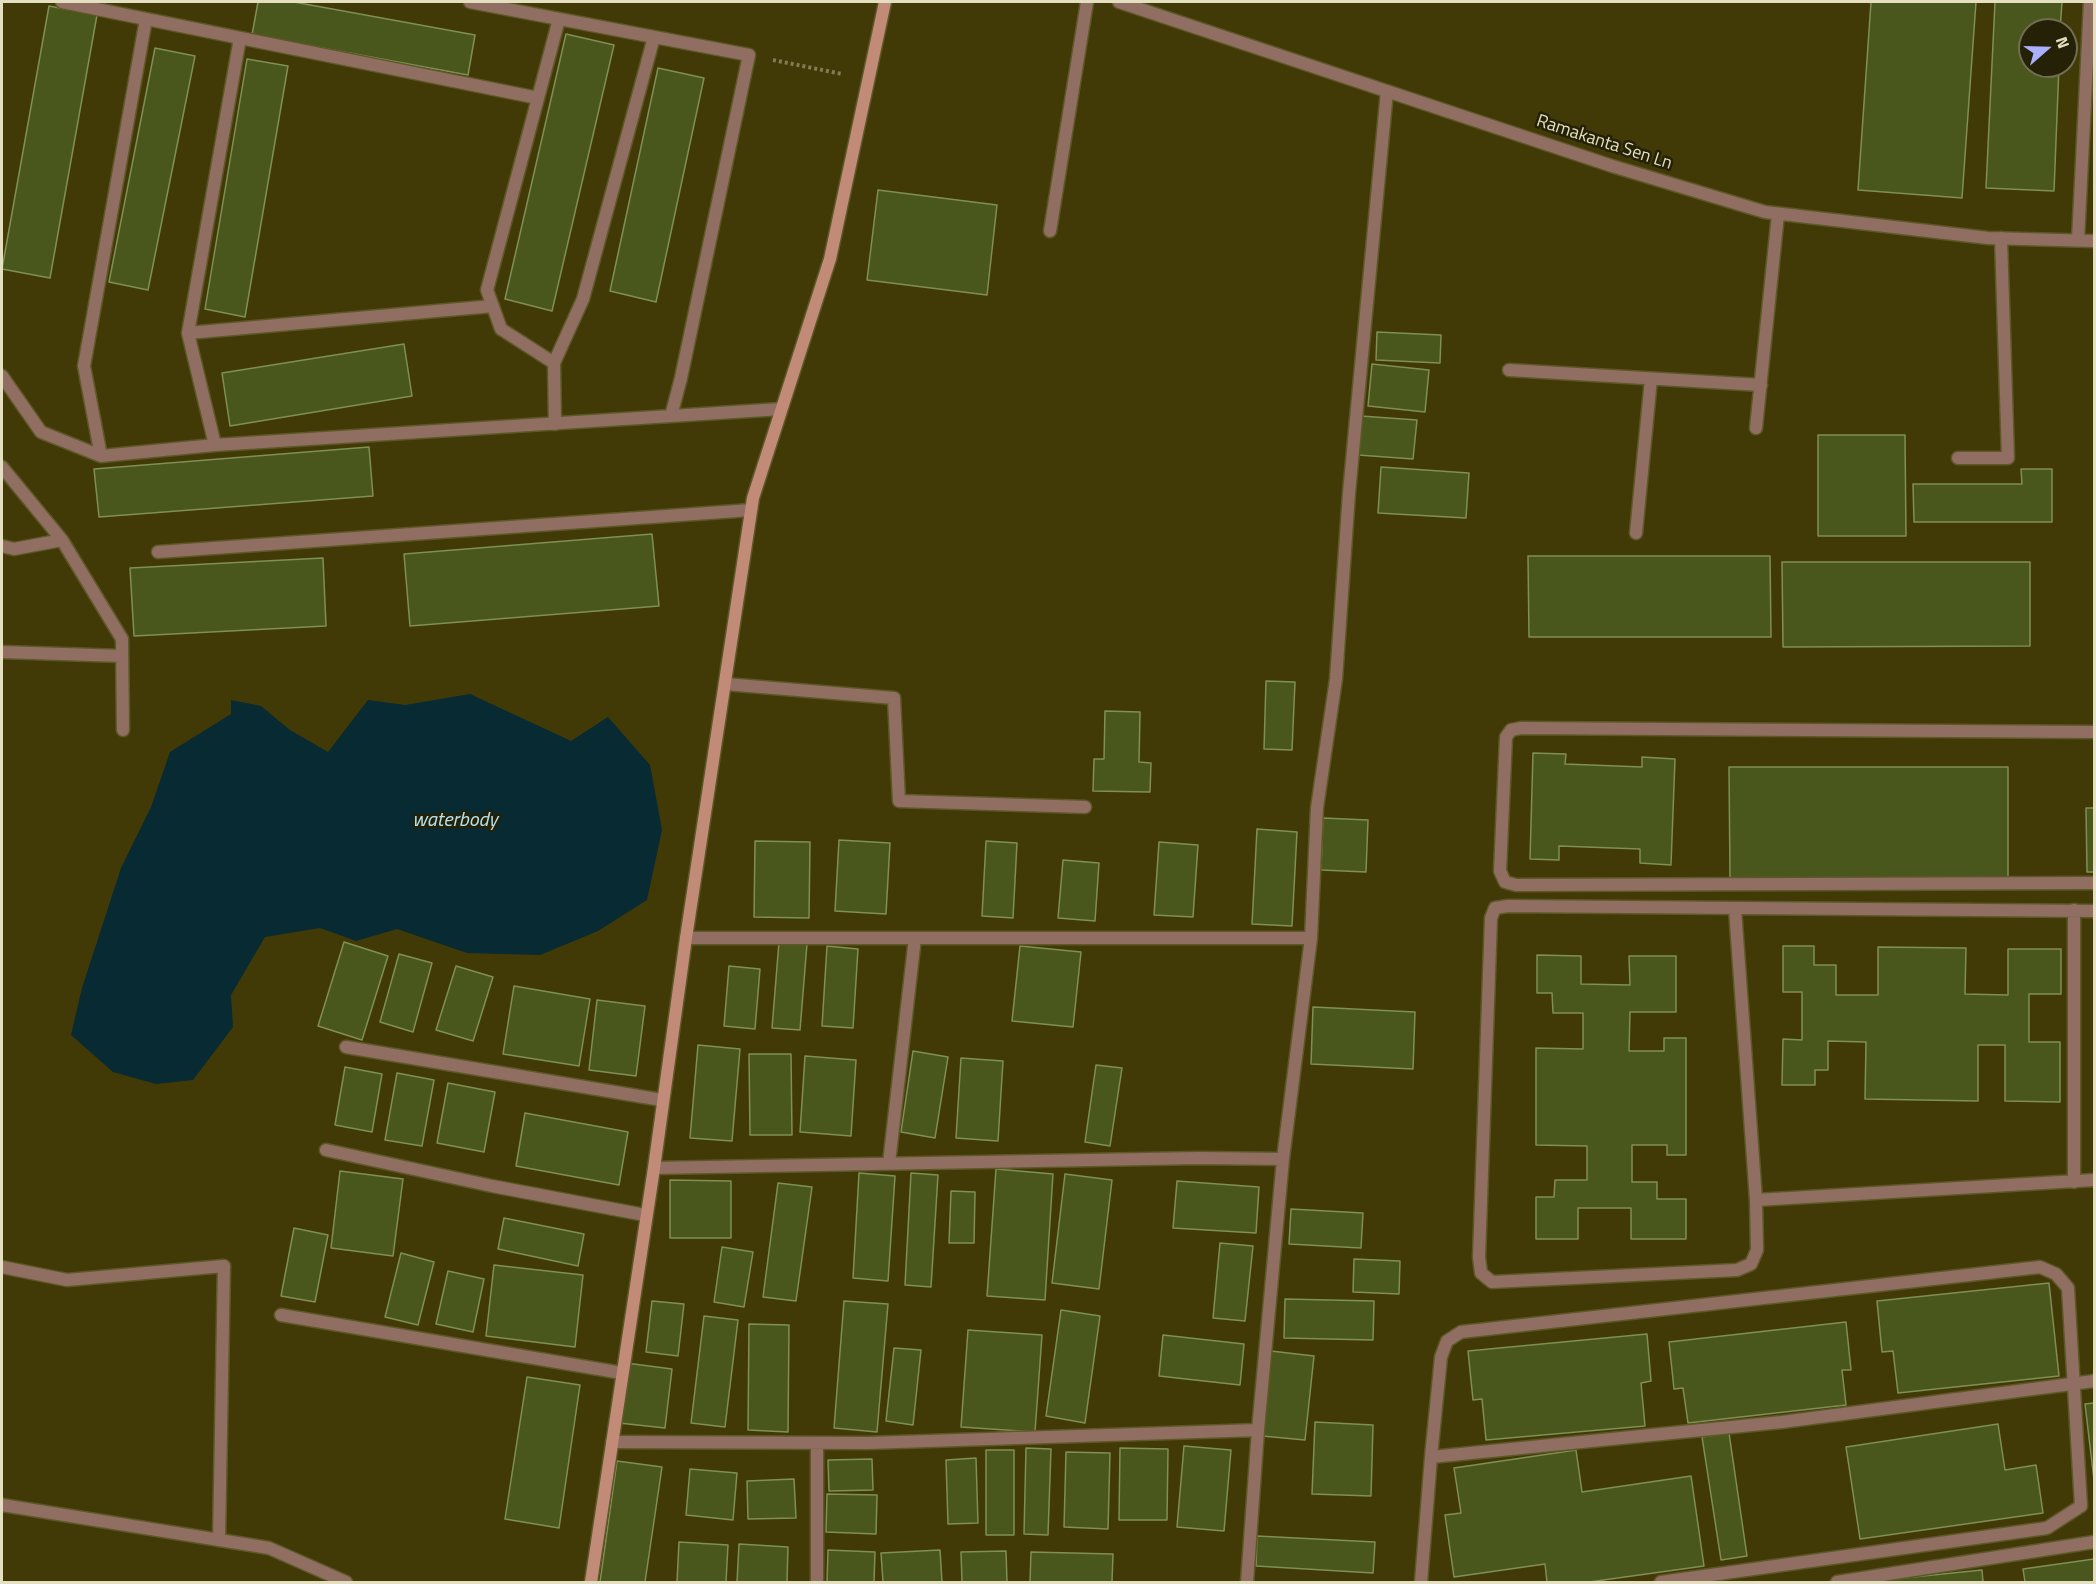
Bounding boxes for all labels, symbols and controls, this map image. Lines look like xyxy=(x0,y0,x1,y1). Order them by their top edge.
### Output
north arrow xyxy=(2018,18,2078,78)
text: N xyxy=(2050,33,2076,52)
street label: Ramakanta Sen Ln xyxy=(1533,111,1675,175)
water label: waterbody xyxy=(412,809,498,833)

